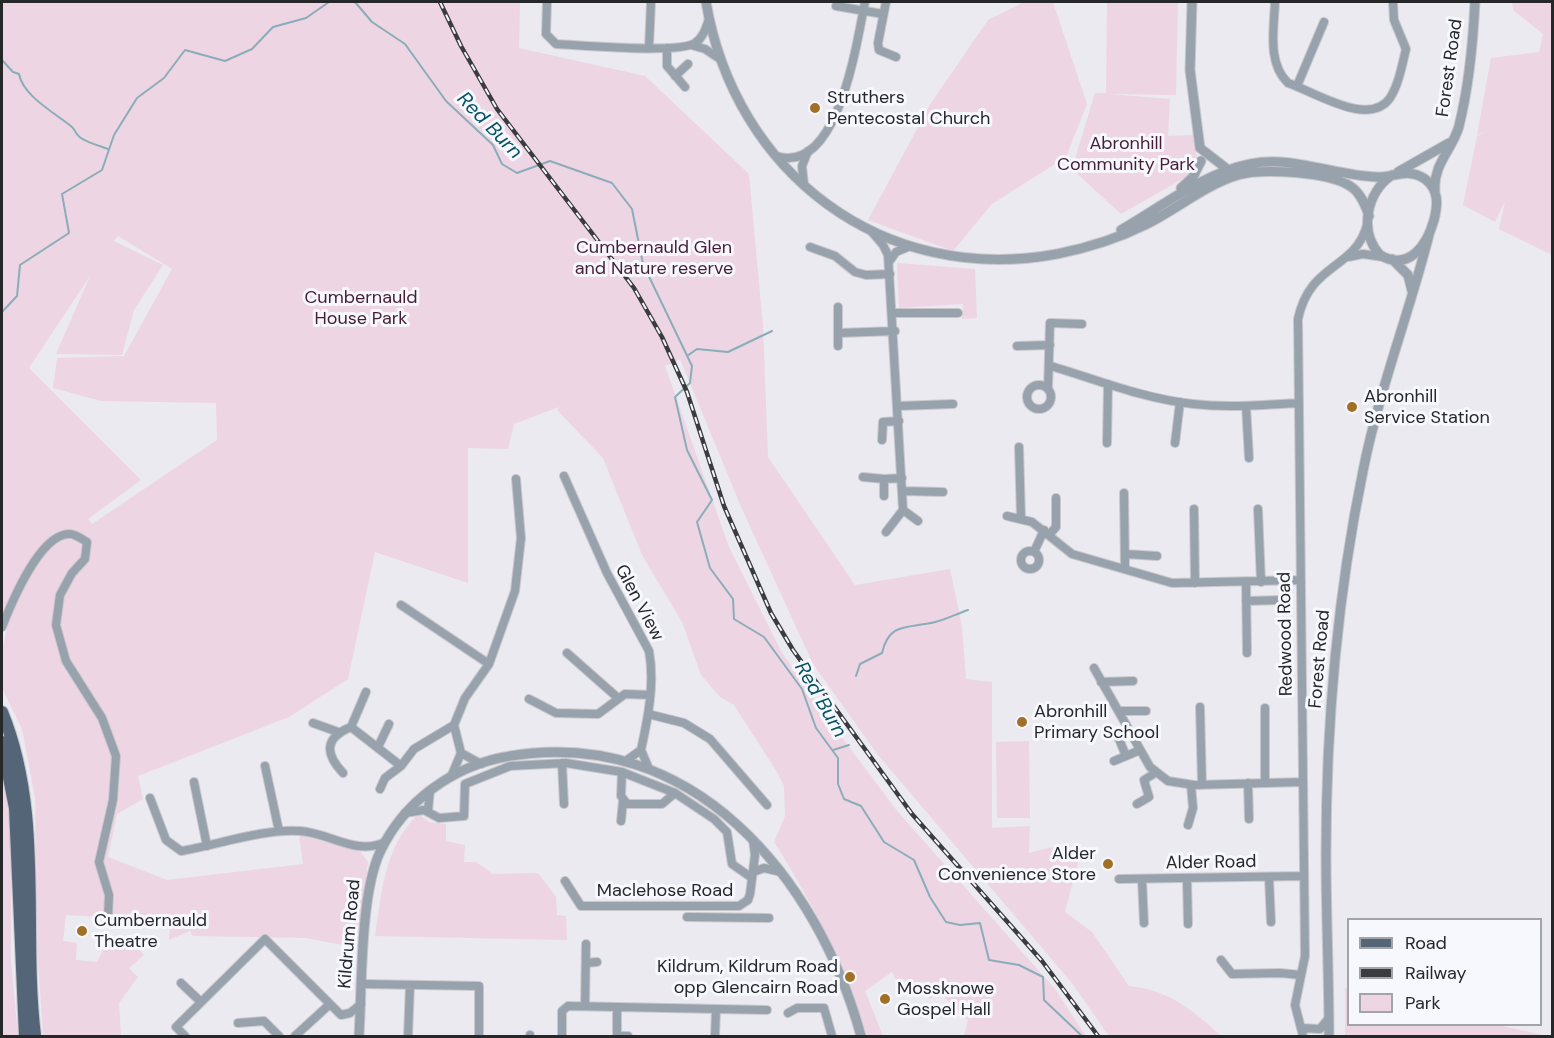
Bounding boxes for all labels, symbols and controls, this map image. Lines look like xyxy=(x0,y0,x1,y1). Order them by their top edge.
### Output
street label: Forest Road xyxy=(1432,18,1468,118)
place label: Struthers Pentecostal Church xyxy=(827,87,990,130)
water label: Red Burn xyxy=(451,88,527,164)
marker: Struthers Pentecostal Church xyxy=(808,101,822,115)
park label: Abronhill Community Park xyxy=(1057,133,1195,176)
park label: Cumbernauld Glen and Nature reserve xyxy=(575,237,733,280)
park label: Cumbernauld House Park xyxy=(304,287,418,330)
place label: Abronhill Service Station xyxy=(1364,386,1490,428)
marker: Abronhill Service Station xyxy=(1345,400,1359,414)
street label: Glen View xyxy=(610,561,668,645)
street label: Redwood Road xyxy=(1274,572,1298,696)
street label: Forest Road xyxy=(1305,609,1335,709)
water label: Red Burn xyxy=(789,658,851,742)
place label: Abronhill Primary School xyxy=(1034,701,1159,744)
marker: Abronhill Primary School xyxy=(1015,715,1029,729)
place label: Alder Convenience Store xyxy=(938,843,1096,886)
street label: Alder Road xyxy=(1165,851,1257,875)
marker: Alder Convenience Store xyxy=(1101,857,1115,871)
street label: Kildrum Road xyxy=(334,878,366,990)
street label: Maclehose Road xyxy=(597,880,733,902)
place label: Cumbernauld Theatre xyxy=(94,910,207,952)
legend xyxy=(1347,918,1542,1026)
marker: Cumbernauld Theatre xyxy=(75,924,89,938)
text: Road xyxy=(1405,931,1447,955)
place label: Kildrum, Kildrum Road opp Glencairn Road xyxy=(657,956,838,998)
text: Railway xyxy=(1405,961,1467,985)
marker: Kildrum, Kildrum Road opp Glencairn Road xyxy=(843,970,857,984)
place label: Mossknowe Gospel Hall xyxy=(897,978,994,1020)
text: Park xyxy=(1405,991,1441,1015)
marker: Mossknowe Gospel Hall xyxy=(878,992,892,1006)

